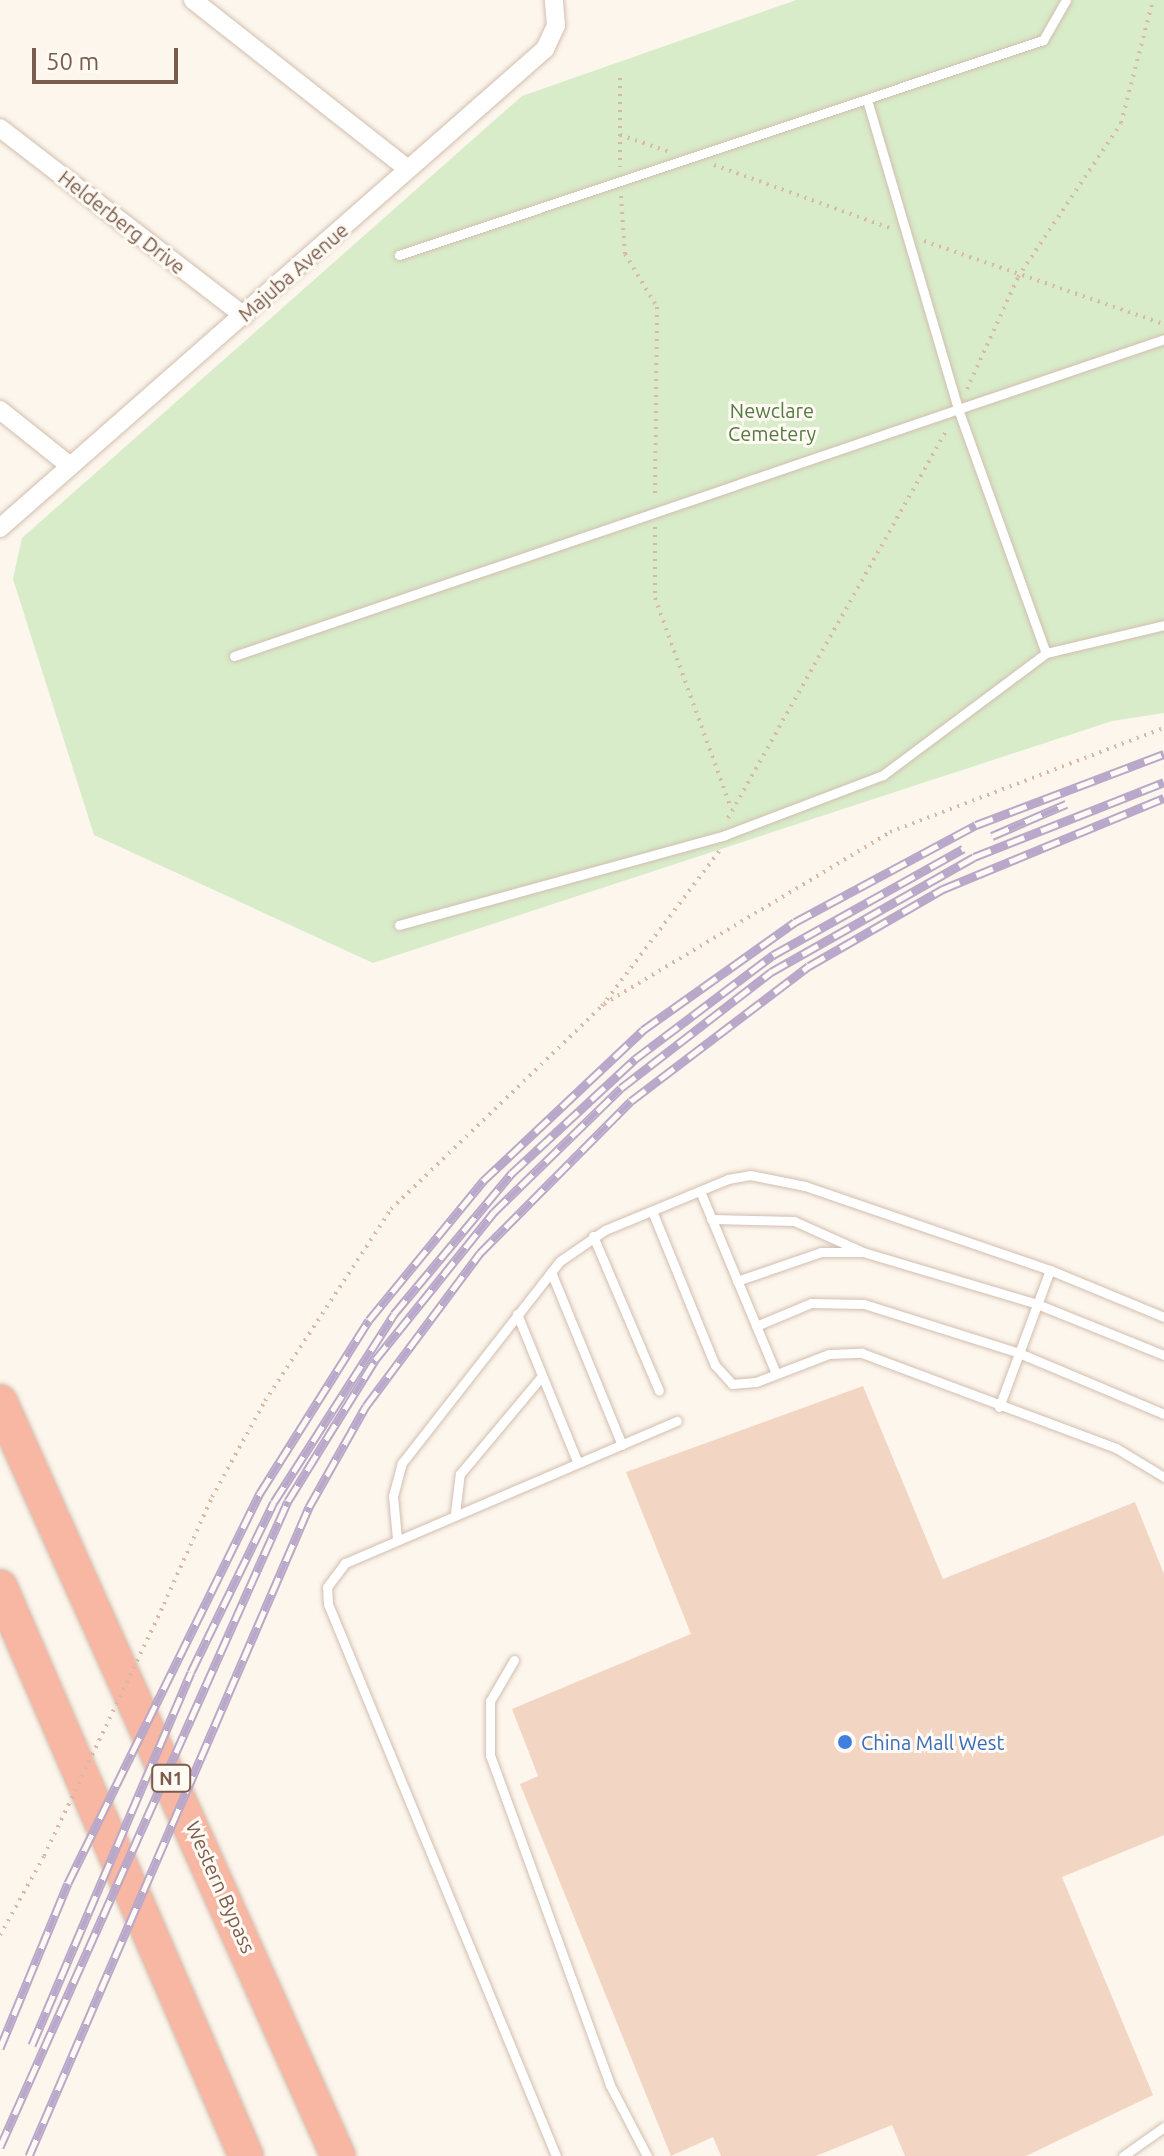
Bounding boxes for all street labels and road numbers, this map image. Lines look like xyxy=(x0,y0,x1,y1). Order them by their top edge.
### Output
street label: Helderberg Drive xyxy=(54,165,190,279)
street label: Majuba Avenue xyxy=(233,218,353,326)
road number: N1 xyxy=(151,1764,191,1792)
street label: Western Bypass xyxy=(181,1817,261,1957)

